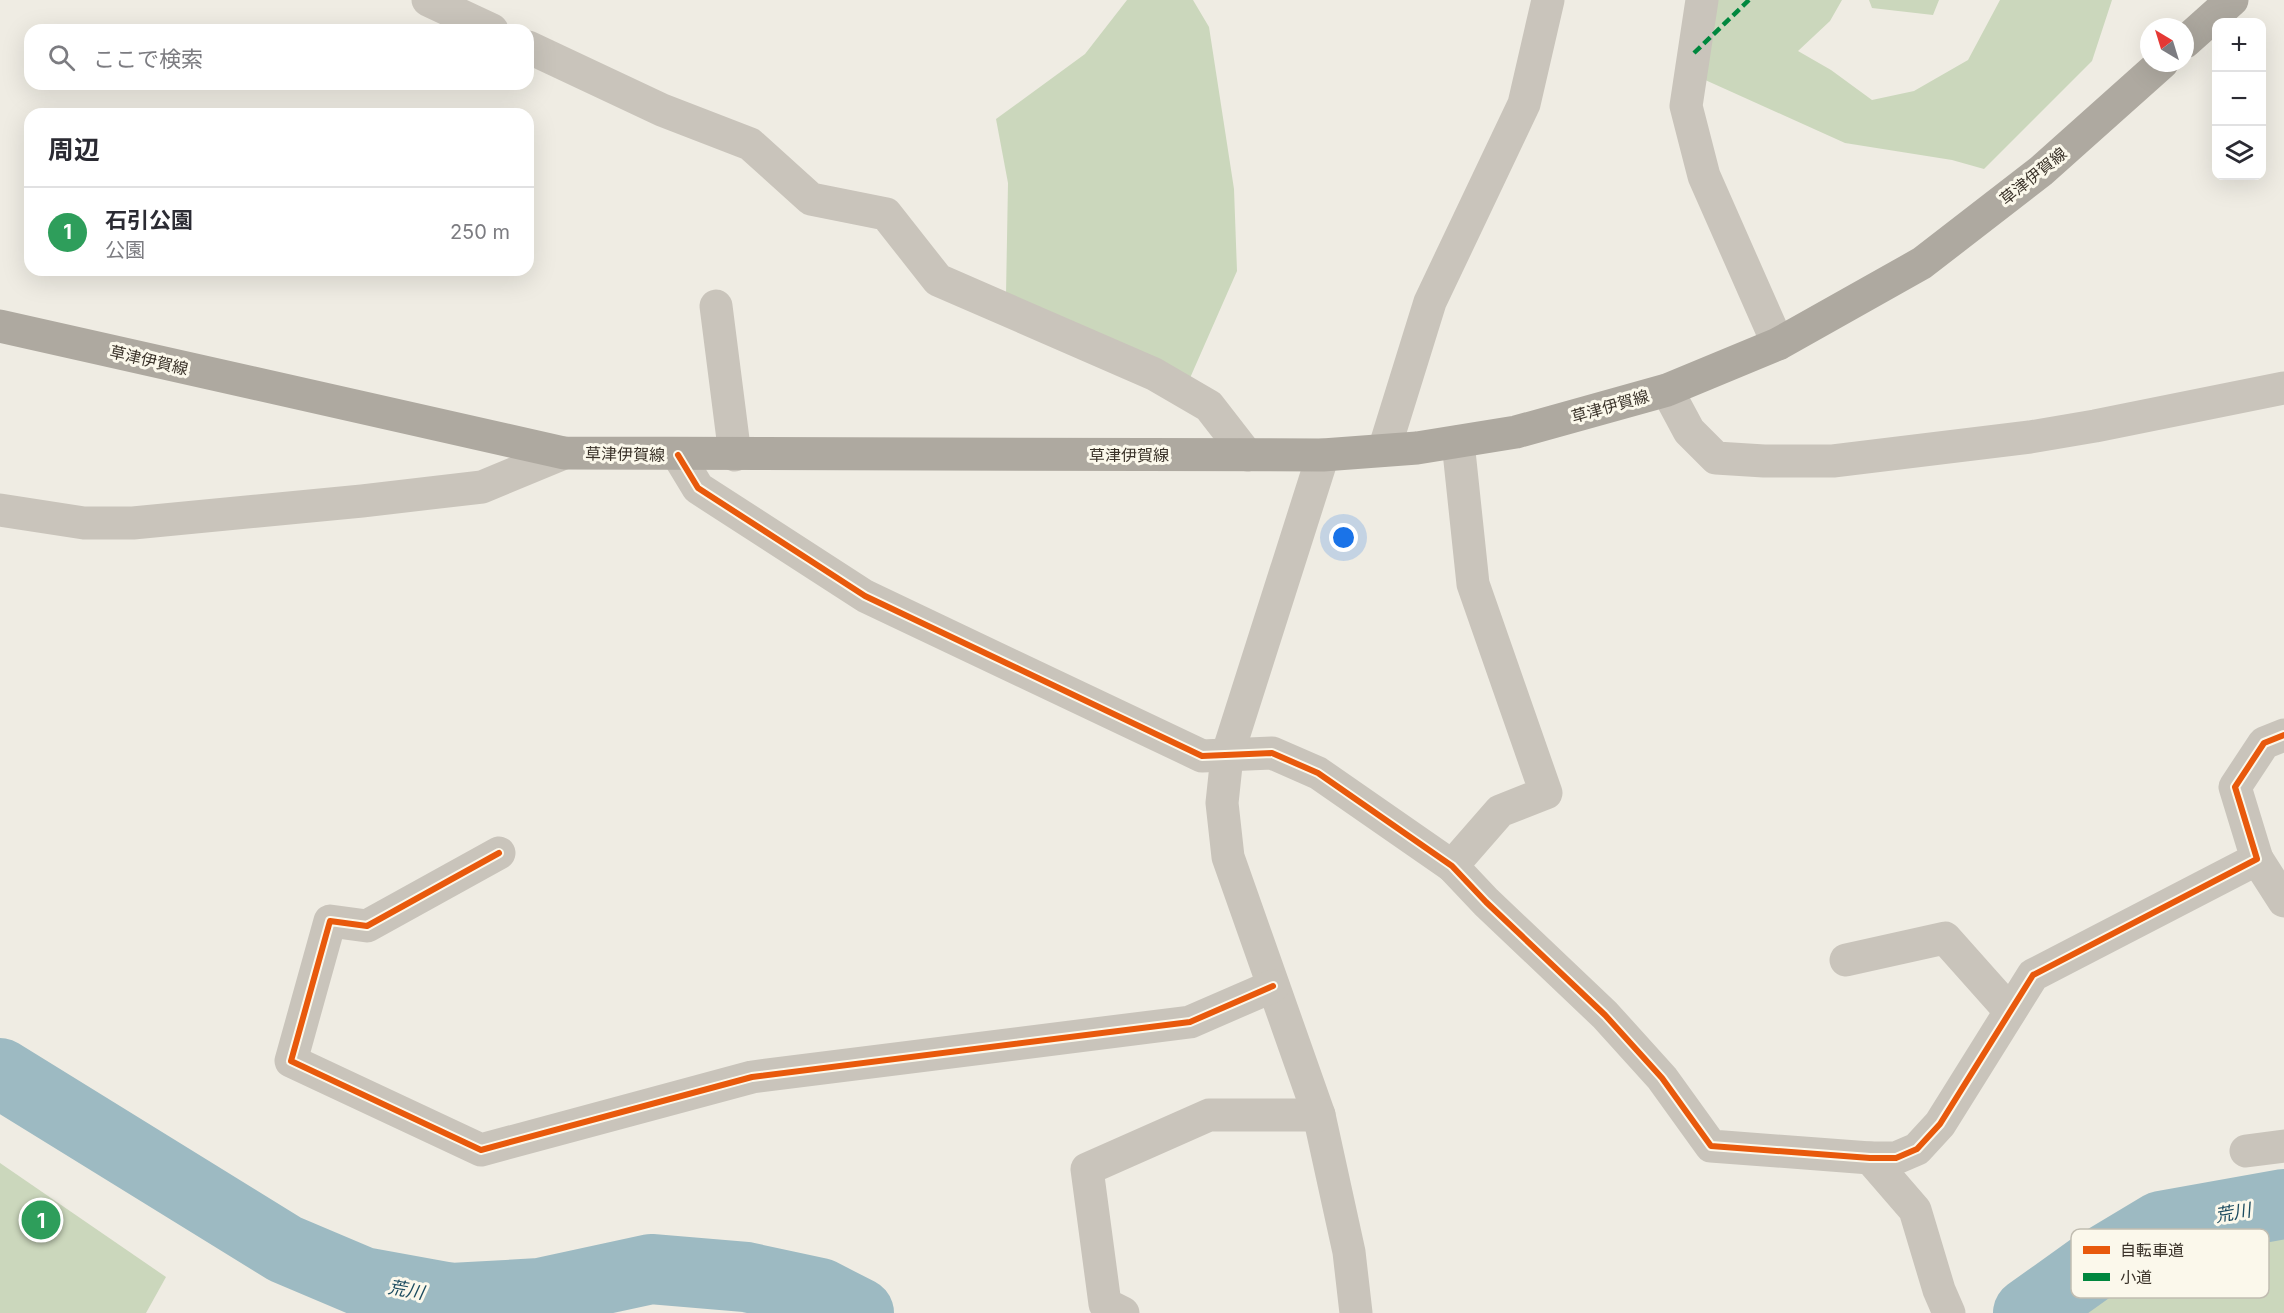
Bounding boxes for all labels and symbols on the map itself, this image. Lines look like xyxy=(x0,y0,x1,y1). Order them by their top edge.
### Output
north arrow xyxy=(2140,18,2194,72)
street label: 草津伊賀線 xyxy=(1996,143,2070,209)
street label: 草津伊賀線 xyxy=(108,341,190,379)
street label: 草津伊賀線 xyxy=(1569,385,1651,427)
street label: 草津伊賀線 xyxy=(585,443,665,465)
street label: 草津伊賀線 xyxy=(1089,445,1169,465)
your location xyxy=(1329,523,1358,552)
pin: 1 xyxy=(22,1198,60,1242)
water label: 荒川 xyxy=(2213,1199,2254,1226)
legend xyxy=(2071,1229,2269,1298)
text: 自転車道 xyxy=(2120,1240,2184,1260)
text: 小道 xyxy=(2120,1267,2152,1287)
water label: 荒川 xyxy=(387,1276,428,1303)

